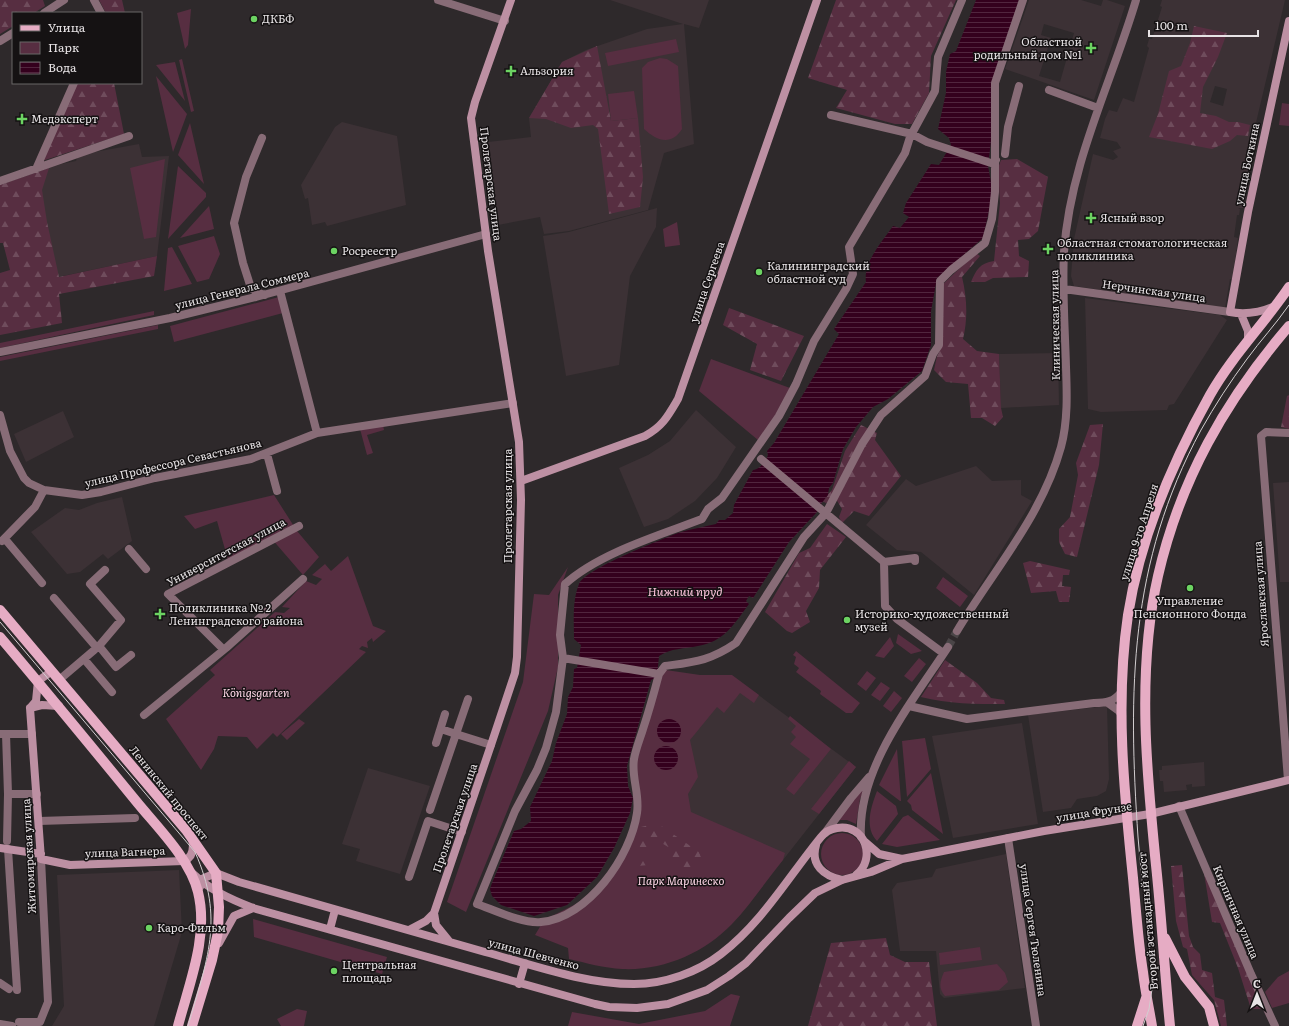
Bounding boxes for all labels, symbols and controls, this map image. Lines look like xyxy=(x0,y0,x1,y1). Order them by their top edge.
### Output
place label: ДКБФ xyxy=(262,10,294,26)
legend xyxy=(12,12,142,84)
scale bar xyxy=(1149,12,1258,38)
marker: ДКБФ xyxy=(249,14,259,24)
text: 100 m xyxy=(1155,16,1188,34)
text: Улица xyxy=(48,18,86,36)
place label: Областной родильный дом №1 xyxy=(974,33,1083,62)
text: Парк xyxy=(48,38,79,56)
marker: Областной родильный дом №1 xyxy=(1085,42,1097,54)
text: Вода xyxy=(48,58,77,76)
place label: Альзория xyxy=(520,62,574,78)
marker: Альзория xyxy=(505,65,517,77)
place label: Медэксперт xyxy=(31,110,99,126)
marker: Медэксперт xyxy=(16,113,28,125)
street label: улица Боткина xyxy=(1230,121,1263,206)
street label: Пролетарская улица xyxy=(477,126,507,242)
place label: Ясный взор xyxy=(1100,209,1164,225)
marker: Ясный взор xyxy=(1085,212,1097,224)
place label: Областная стоматологическая поликлиника xyxy=(1057,234,1228,263)
street label: улица Сергеева xyxy=(685,239,727,324)
place label: Росрeeстр xyxy=(342,242,397,258)
marker: Областная стоматологическая поликлиника xyxy=(1042,243,1054,255)
marker: Росрeeстр xyxy=(329,246,339,256)
place label: Калининградский областной суд xyxy=(767,257,870,286)
street label: улица Генерала Соммера xyxy=(173,264,310,312)
marker: Калининградский областной суд xyxy=(754,267,764,277)
street label: Клиническая улица xyxy=(1045,270,1063,380)
street label: Нерчинская улица xyxy=(1101,275,1207,305)
street label: улица Профессора Севастьянова xyxy=(83,434,263,490)
street label: Пролетарская улица xyxy=(499,449,515,563)
street label: улица 9-го Апреля xyxy=(1115,481,1161,582)
street label: Университетская улица xyxy=(163,513,288,589)
street label: Ярославская улица xyxy=(1248,541,1272,648)
water label: Нижний пруд xyxy=(647,582,723,600)
marker: Управление Пенсионного Фонда xyxy=(1185,583,1195,593)
place label: Управление Пенсионного Фонда xyxy=(1134,592,1247,621)
place label: Поликлиника № 2 Ленинградского района xyxy=(169,599,303,628)
place label: Историко-художественный музей xyxy=(855,605,1009,634)
marker: Поликлиника № 2 Ленинградского района xyxy=(154,608,166,620)
marker: Историко-художественный музей xyxy=(842,615,852,625)
park label: Königsgarten xyxy=(223,684,290,700)
street label: Ленинский проспект xyxy=(126,742,213,844)
street label: Пролетарская улица xyxy=(428,761,480,874)
street label: улица Фрунзе xyxy=(1055,797,1133,825)
street label: Житомирская улица xyxy=(17,798,39,914)
street label: улица Вагнера xyxy=(84,842,166,860)
street label: Второй эстакадный мост xyxy=(1133,851,1161,991)
street label: улица Сергея Тюленина xyxy=(1017,862,1051,997)
street label: Кирпичная улица xyxy=(1210,862,1264,961)
park label: Парк Маринеско xyxy=(638,872,724,888)
place label: Каро-Фильм xyxy=(157,919,226,935)
marker: Каро-Фильм xyxy=(144,923,154,933)
street label: улица Шевченко xyxy=(487,933,581,973)
place label: Центральная площадь xyxy=(342,956,417,985)
marker: Центральная площадь xyxy=(329,966,339,976)
north arrow xyxy=(1237,974,1277,1014)
text: С xyxy=(1253,975,1261,991)

